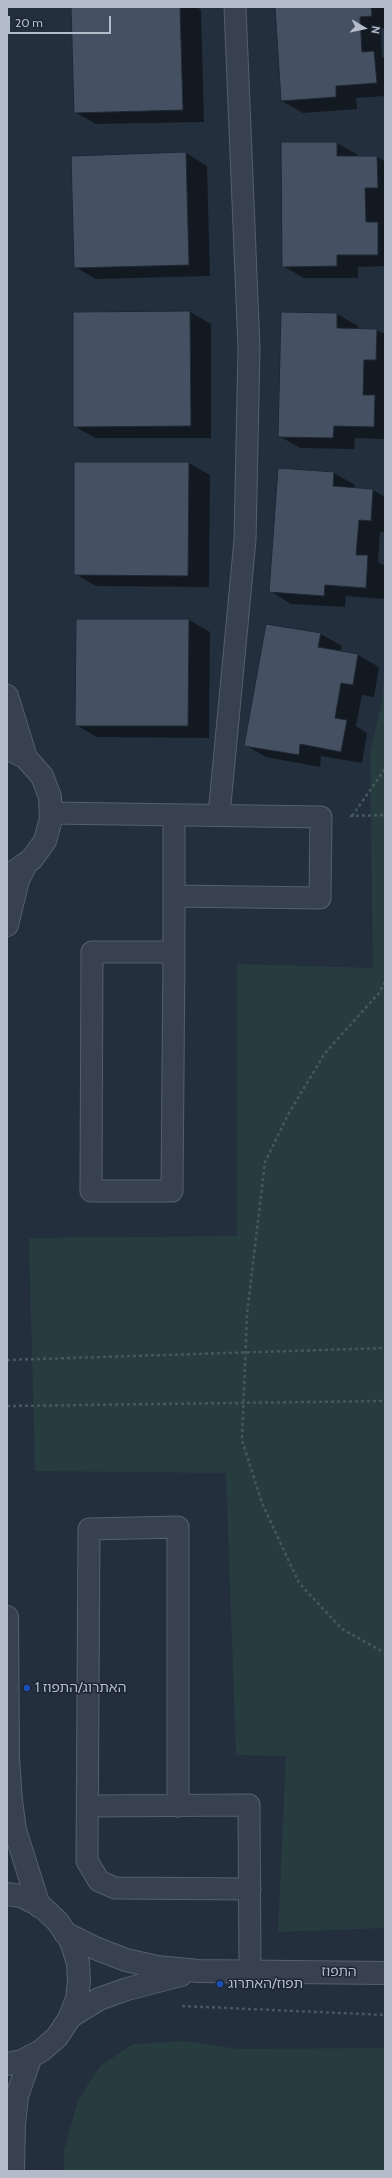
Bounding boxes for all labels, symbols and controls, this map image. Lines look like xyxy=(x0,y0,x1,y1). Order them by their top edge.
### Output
scale bar xyxy=(10,8,113,34)
north arrow xyxy=(344,8,384,48)
text: 20 m xyxy=(15,15,43,30)
text: N xyxy=(368,25,383,35)
place label: האתרוג/התפוז 1 xyxy=(35,1680,126,1696)
marker: האתרוג/התפוז 1 xyxy=(22,1683,32,1693)
street label: התפוז xyxy=(321,1963,357,1981)
place label: תפוז/האתרוג xyxy=(228,1976,303,1992)
marker: תפוז/האתרוג xyxy=(215,1979,225,1989)

